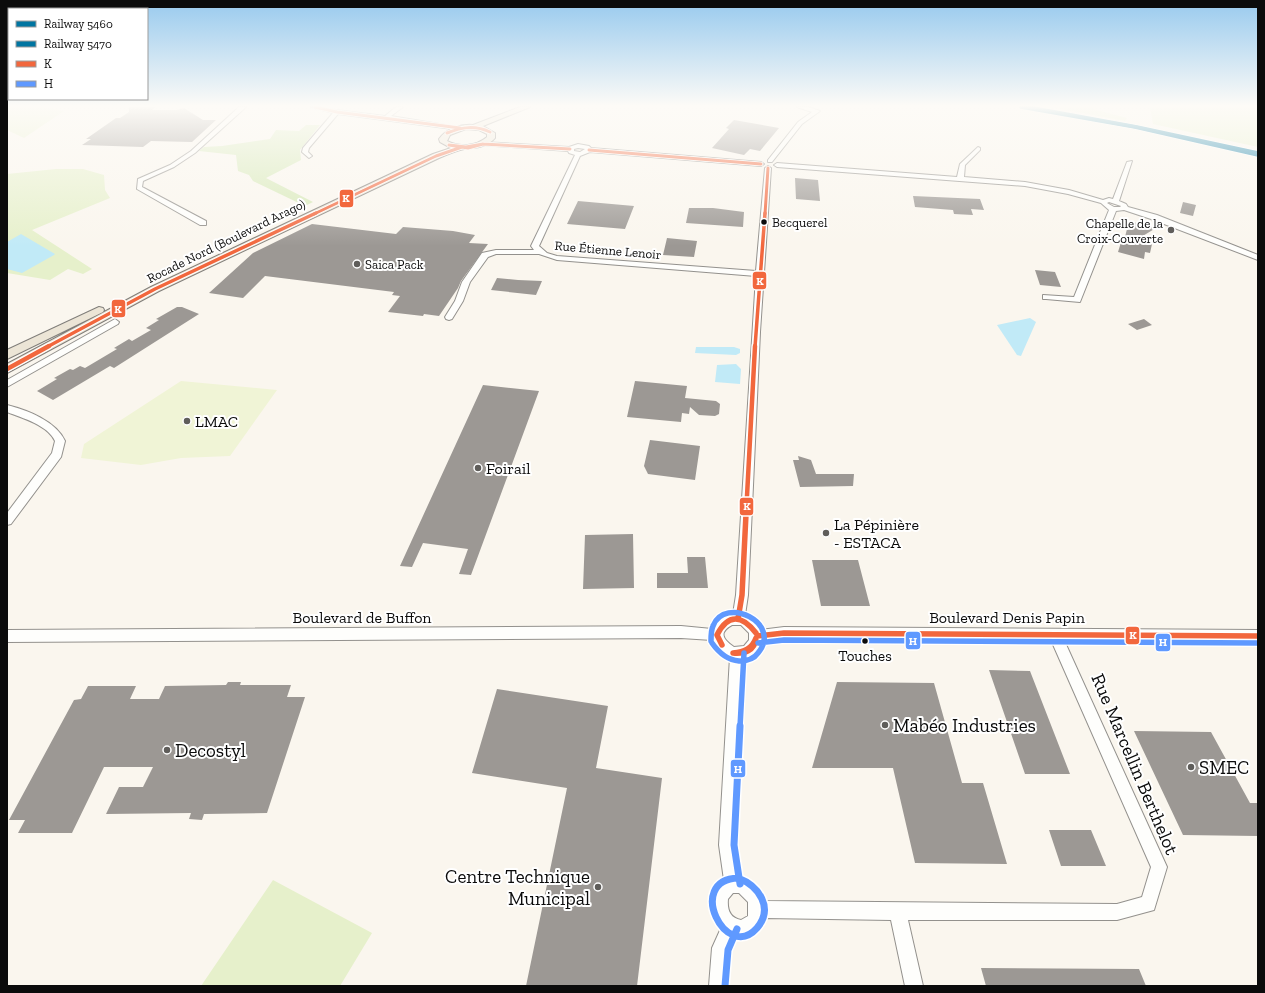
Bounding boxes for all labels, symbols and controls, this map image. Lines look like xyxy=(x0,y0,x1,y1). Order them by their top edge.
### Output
legend xyxy=(8,8,148,100)
text: Railway 5460 xyxy=(44,17,113,31)
text: Railway 5470 xyxy=(44,37,112,51)
text: K xyxy=(44,57,52,71)
text: H xyxy=(44,77,53,91)
line badge: K xyxy=(339,189,354,208)
text: K xyxy=(342,192,350,205)
street label: Rocade Nord (Boulevard Arago) xyxy=(144,196,308,286)
place label: Becquerel xyxy=(772,215,828,230)
place label: Chapelle de la Croix-Couverte xyxy=(1077,216,1164,246)
marker: Becquerel xyxy=(759,217,769,227)
marker: Chapelle de la Croix-Couverte xyxy=(1166,225,1176,235)
street label: Rue Étienne Lenoir xyxy=(554,238,662,262)
place label: Saica Pack xyxy=(365,257,424,272)
marker: Saica Pack xyxy=(352,259,362,269)
line badge: K xyxy=(752,271,767,290)
text: K xyxy=(756,275,764,288)
line badge: K xyxy=(111,299,126,318)
text: K xyxy=(114,303,122,316)
place label: LMAC xyxy=(195,412,238,431)
marker: LMAC xyxy=(182,416,192,426)
place label: Foirail xyxy=(486,459,530,478)
marker: Foirail xyxy=(473,463,483,473)
line badge: K xyxy=(739,497,754,516)
text: K xyxy=(743,500,751,513)
place label: La Pépinière - ESTACA xyxy=(834,515,919,552)
marker: La Pépinière - ESTACA xyxy=(821,528,831,538)
street label: Boulevard de Buffon xyxy=(292,608,432,627)
street label: Boulevard Denis Papin xyxy=(929,608,1086,627)
line badge: K xyxy=(1125,626,1140,645)
text: K xyxy=(1129,629,1137,642)
line badge: H xyxy=(905,631,921,650)
line badge: H xyxy=(1155,633,1171,652)
text: H xyxy=(909,635,917,648)
marker: Touches xyxy=(860,636,870,646)
text: H xyxy=(1159,636,1167,649)
place label: Touches xyxy=(838,647,892,665)
street label: Rue Marcellin Berthelot xyxy=(1086,670,1184,858)
place label: Mabéo Industries xyxy=(893,714,1036,737)
marker: Mabéo Industries xyxy=(880,720,890,730)
place label: Decostyl xyxy=(175,739,246,762)
marker: Decostyl xyxy=(162,745,172,755)
place label: SMEC xyxy=(1199,756,1249,779)
line badge: H xyxy=(730,759,746,778)
marker: SMEC xyxy=(1186,762,1196,772)
text: H xyxy=(734,763,742,776)
place label: Centre Technique Municipal xyxy=(445,865,590,910)
marker: Centre Technique Municipal xyxy=(593,882,603,892)

